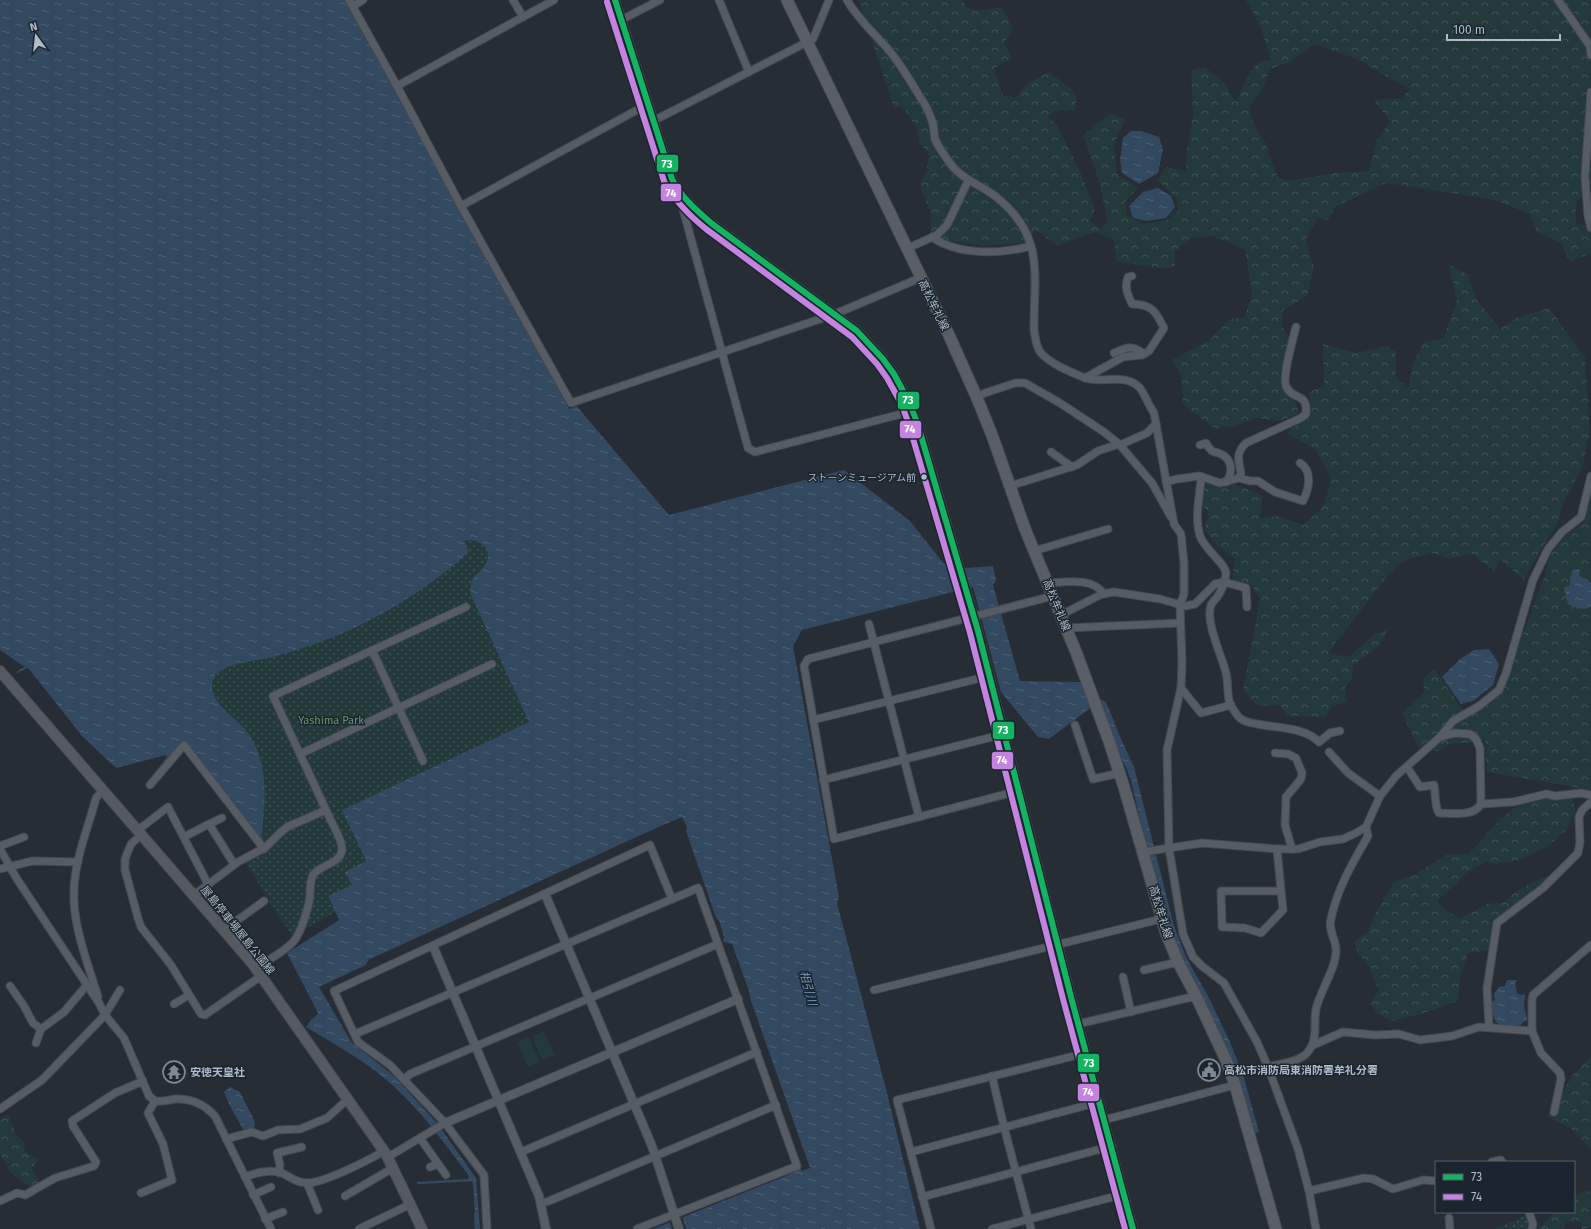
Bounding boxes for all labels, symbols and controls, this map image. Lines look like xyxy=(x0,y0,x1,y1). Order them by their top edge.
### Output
north arrow xyxy=(16,16,56,56)
scale bar xyxy=(1447,16,1560,42)
text: N xyxy=(28,20,39,34)
text: 100 m xyxy=(1453,23,1485,37)
line badge: 73 xyxy=(656,154,679,173)
text: 73 xyxy=(662,158,673,171)
line badge: 74 xyxy=(660,183,682,202)
text: 74 xyxy=(666,187,676,200)
street label: 高松牟礼線 xyxy=(916,278,951,333)
line badge: 73 xyxy=(897,391,920,410)
text: 73 xyxy=(903,394,914,407)
line badge: 74 xyxy=(899,420,922,439)
text: 74 xyxy=(905,423,915,436)
place label: ストーンミュージアム前 xyxy=(807,472,916,484)
marker: ストーンミュージアム前 xyxy=(919,472,929,482)
street label: 高松牟礼線 xyxy=(1040,577,1073,633)
park label: Yashima Park xyxy=(298,714,364,727)
line badge: 73 xyxy=(992,721,1015,740)
text: 73 xyxy=(998,724,1009,737)
line badge: 74 xyxy=(991,751,1014,770)
text: 74 xyxy=(997,754,1007,767)
street label: 屋島停車場屋島公園線 xyxy=(198,883,277,977)
street label: 高松牟礼線 xyxy=(1146,884,1175,940)
water label: 相引川 xyxy=(797,969,820,1009)
line badge: 73 xyxy=(1077,1053,1100,1073)
text: 73 xyxy=(1084,1057,1095,1070)
public building icon: 高松市消防局東消防署牟礼分署 xyxy=(1196,1057,1222,1083)
temple icon: 安徳天皇社 xyxy=(161,1059,187,1085)
place label: 高松市消防局東消防署牟礼分署 xyxy=(1224,1064,1378,1077)
place label: 安徳天皇社 xyxy=(190,1066,245,1079)
line badge: 74 xyxy=(1077,1083,1100,1102)
text: 74 xyxy=(1083,1086,1093,1099)
legend xyxy=(1435,1161,1575,1213)
text: 73 xyxy=(1471,1170,1482,1184)
text: 74 xyxy=(1471,1190,1483,1204)

